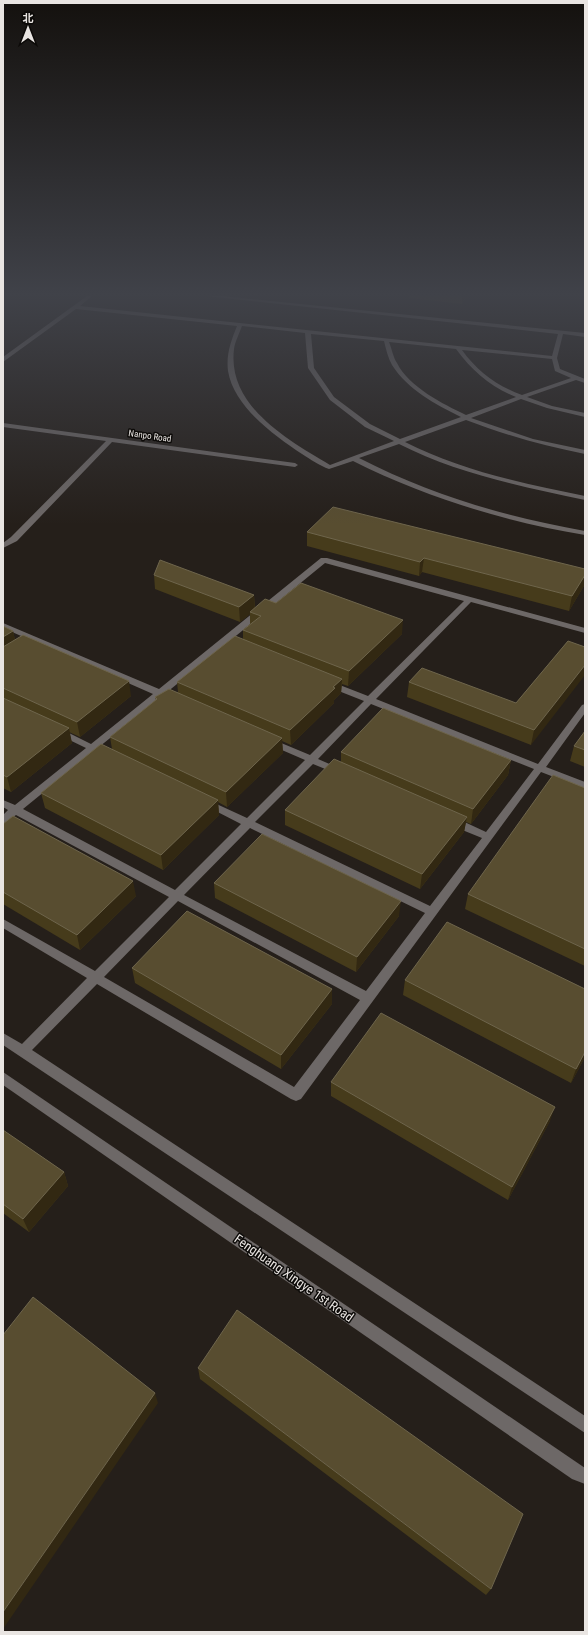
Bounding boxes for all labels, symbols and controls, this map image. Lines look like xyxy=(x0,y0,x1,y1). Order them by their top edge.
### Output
north arrow xyxy=(8,8,48,48)
text: 北 xyxy=(23,12,34,25)
street label: Nanpo Road xyxy=(128,428,172,444)
street label: Fenghuang Xingye 1st Road xyxy=(232,1231,356,1325)

